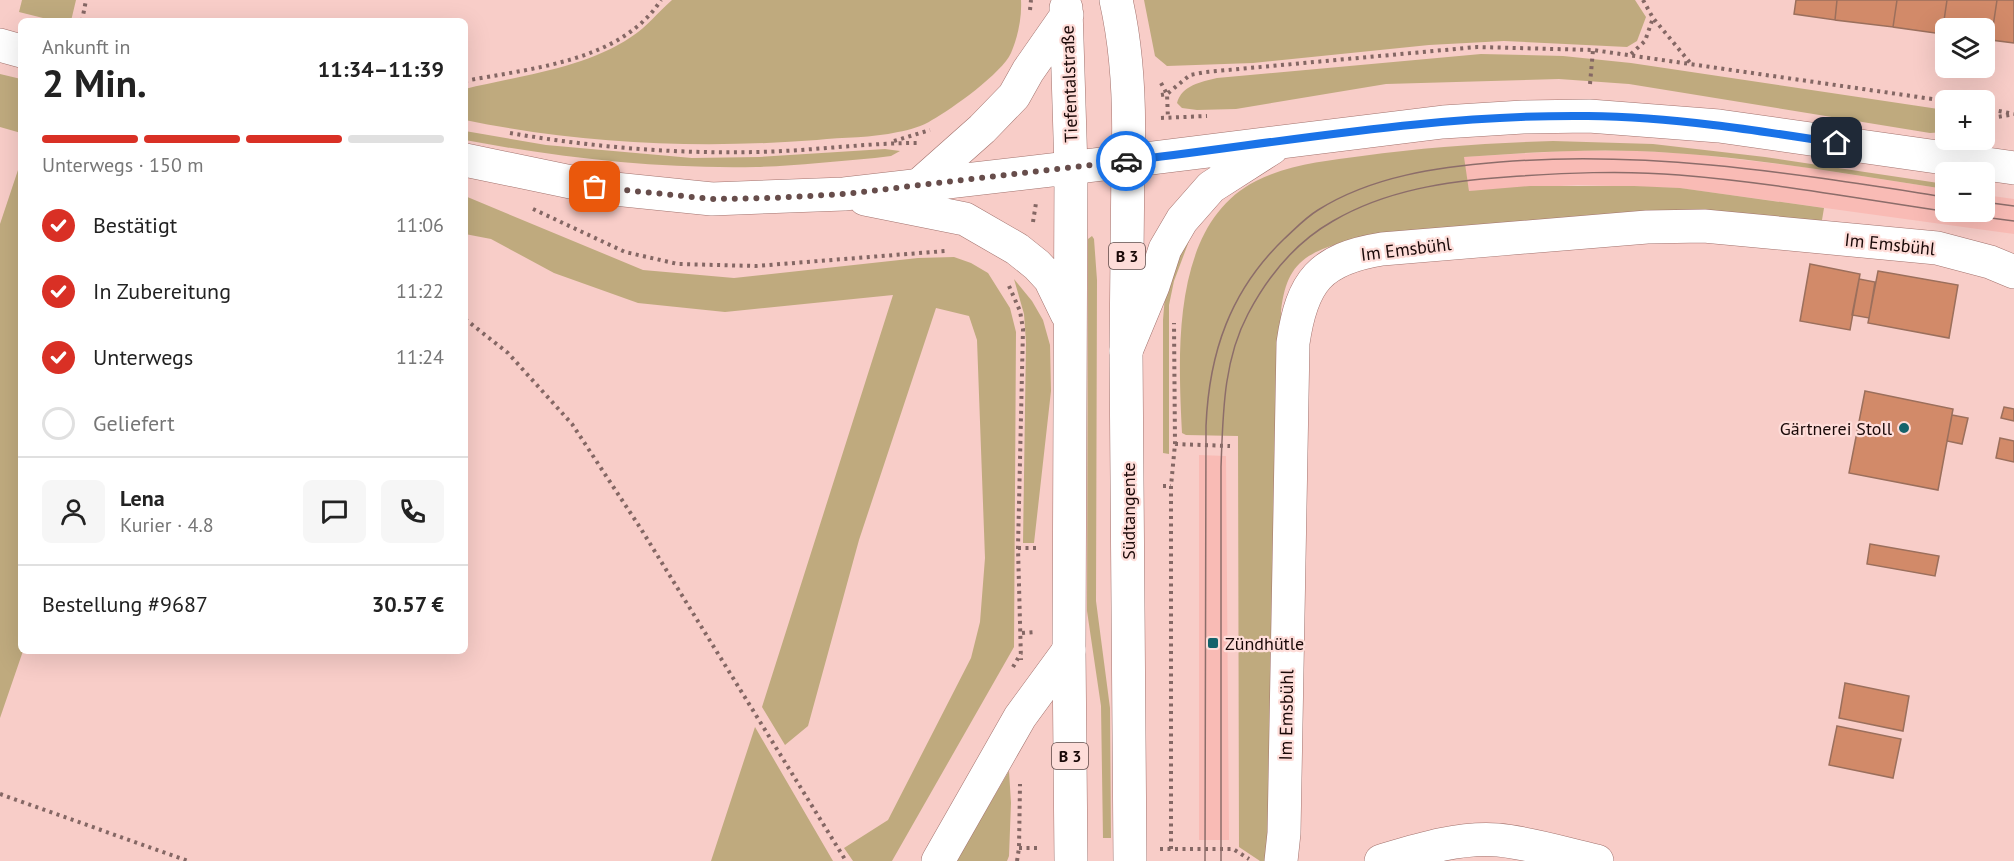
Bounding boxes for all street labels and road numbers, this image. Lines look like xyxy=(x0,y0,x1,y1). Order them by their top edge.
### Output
street label: Tiefentalstraße xyxy=(1055,25,1083,143)
street label: Im Emsbühl xyxy=(1844,228,1937,260)
street label: Im Emsbühl xyxy=(1359,232,1453,266)
road number: B 3 xyxy=(1109,243,1145,269)
street label: Südtangente xyxy=(1117,462,1140,560)
street label: Im Emsbühl xyxy=(1274,669,1298,761)
road number: B 3 xyxy=(1052,743,1088,769)

